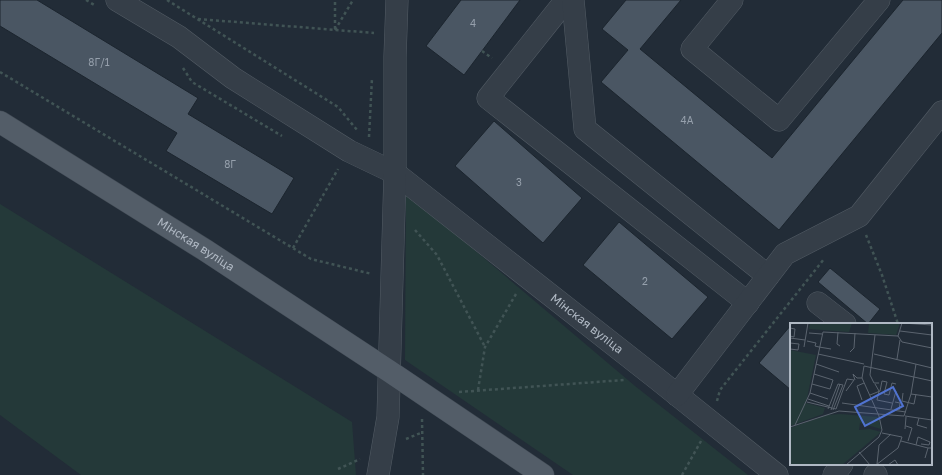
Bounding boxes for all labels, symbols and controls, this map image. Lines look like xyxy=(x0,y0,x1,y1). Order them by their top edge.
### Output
house number: 4 xyxy=(470,17,476,29)
house number: 8Г/1 xyxy=(88,56,110,68)
house number: 4А xyxy=(681,114,694,126)
house number: 8Г xyxy=(224,158,236,170)
house number: 3 xyxy=(516,176,522,188)
street label: Мінская вуліца xyxy=(155,214,237,274)
house number: 2 xyxy=(642,275,648,287)
street label: Мінская вуліца xyxy=(548,290,627,357)
inset map xyxy=(790,323,932,465)

